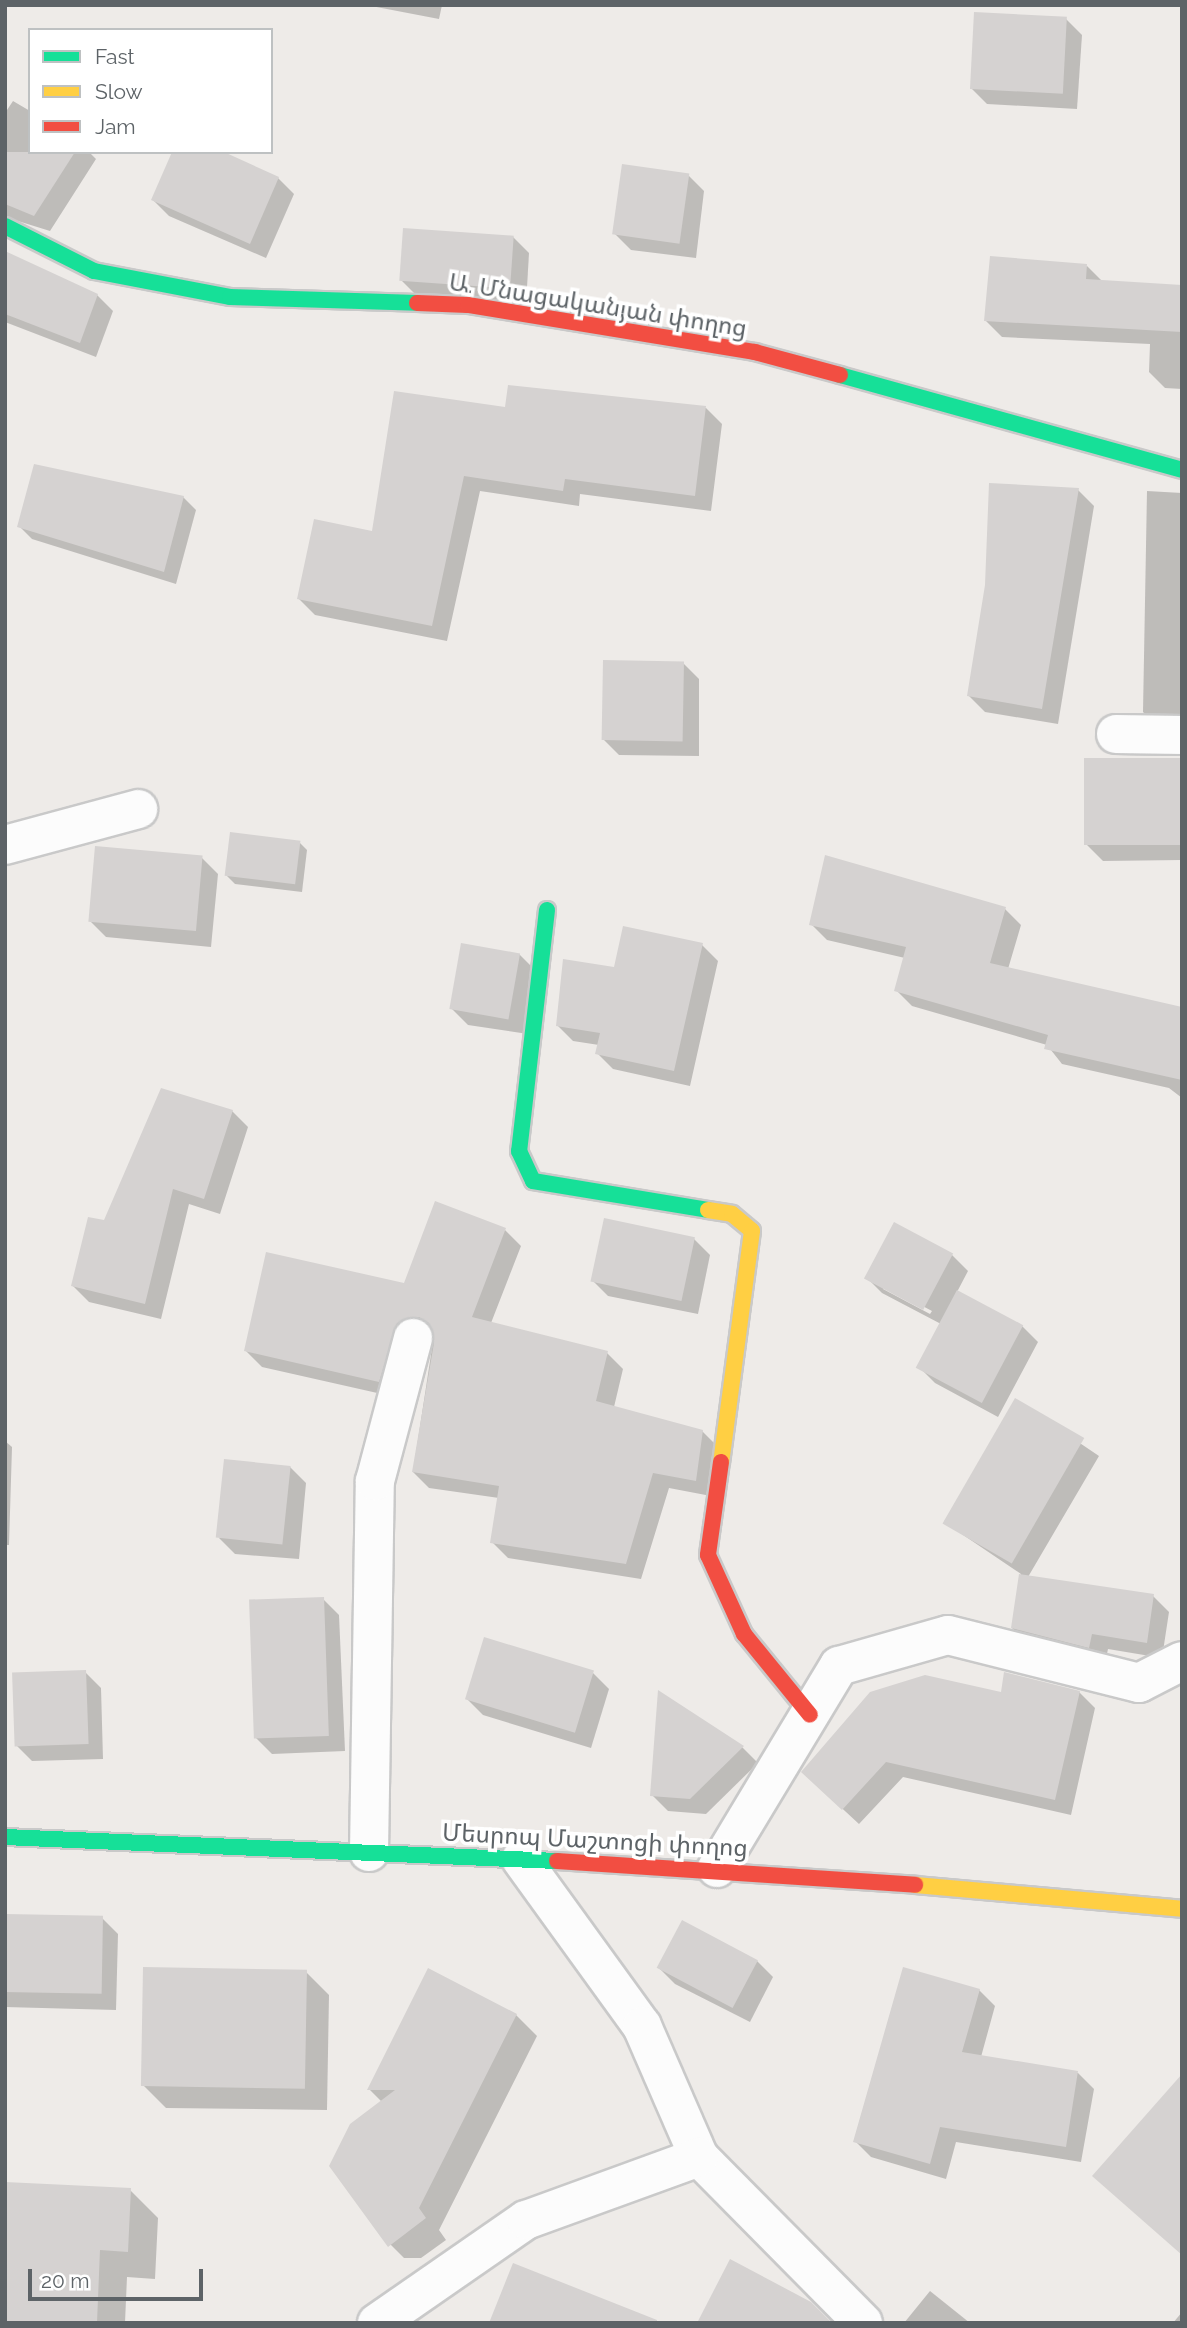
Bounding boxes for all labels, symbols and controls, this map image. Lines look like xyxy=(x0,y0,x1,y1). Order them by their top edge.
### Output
legend xyxy=(28,28,273,154)
text: Fast xyxy=(95,44,135,69)
text: Slow xyxy=(95,79,143,104)
text: Jam xyxy=(95,114,136,139)
street label: Ա. Մնացականյան փողոց xyxy=(447,267,749,343)
street label: Մեսրոպ Մաշտոցի փողոց xyxy=(441,1818,749,1862)
scale bar xyxy=(32,2254,206,2298)
text: 20 m xyxy=(41,2268,89,2293)

